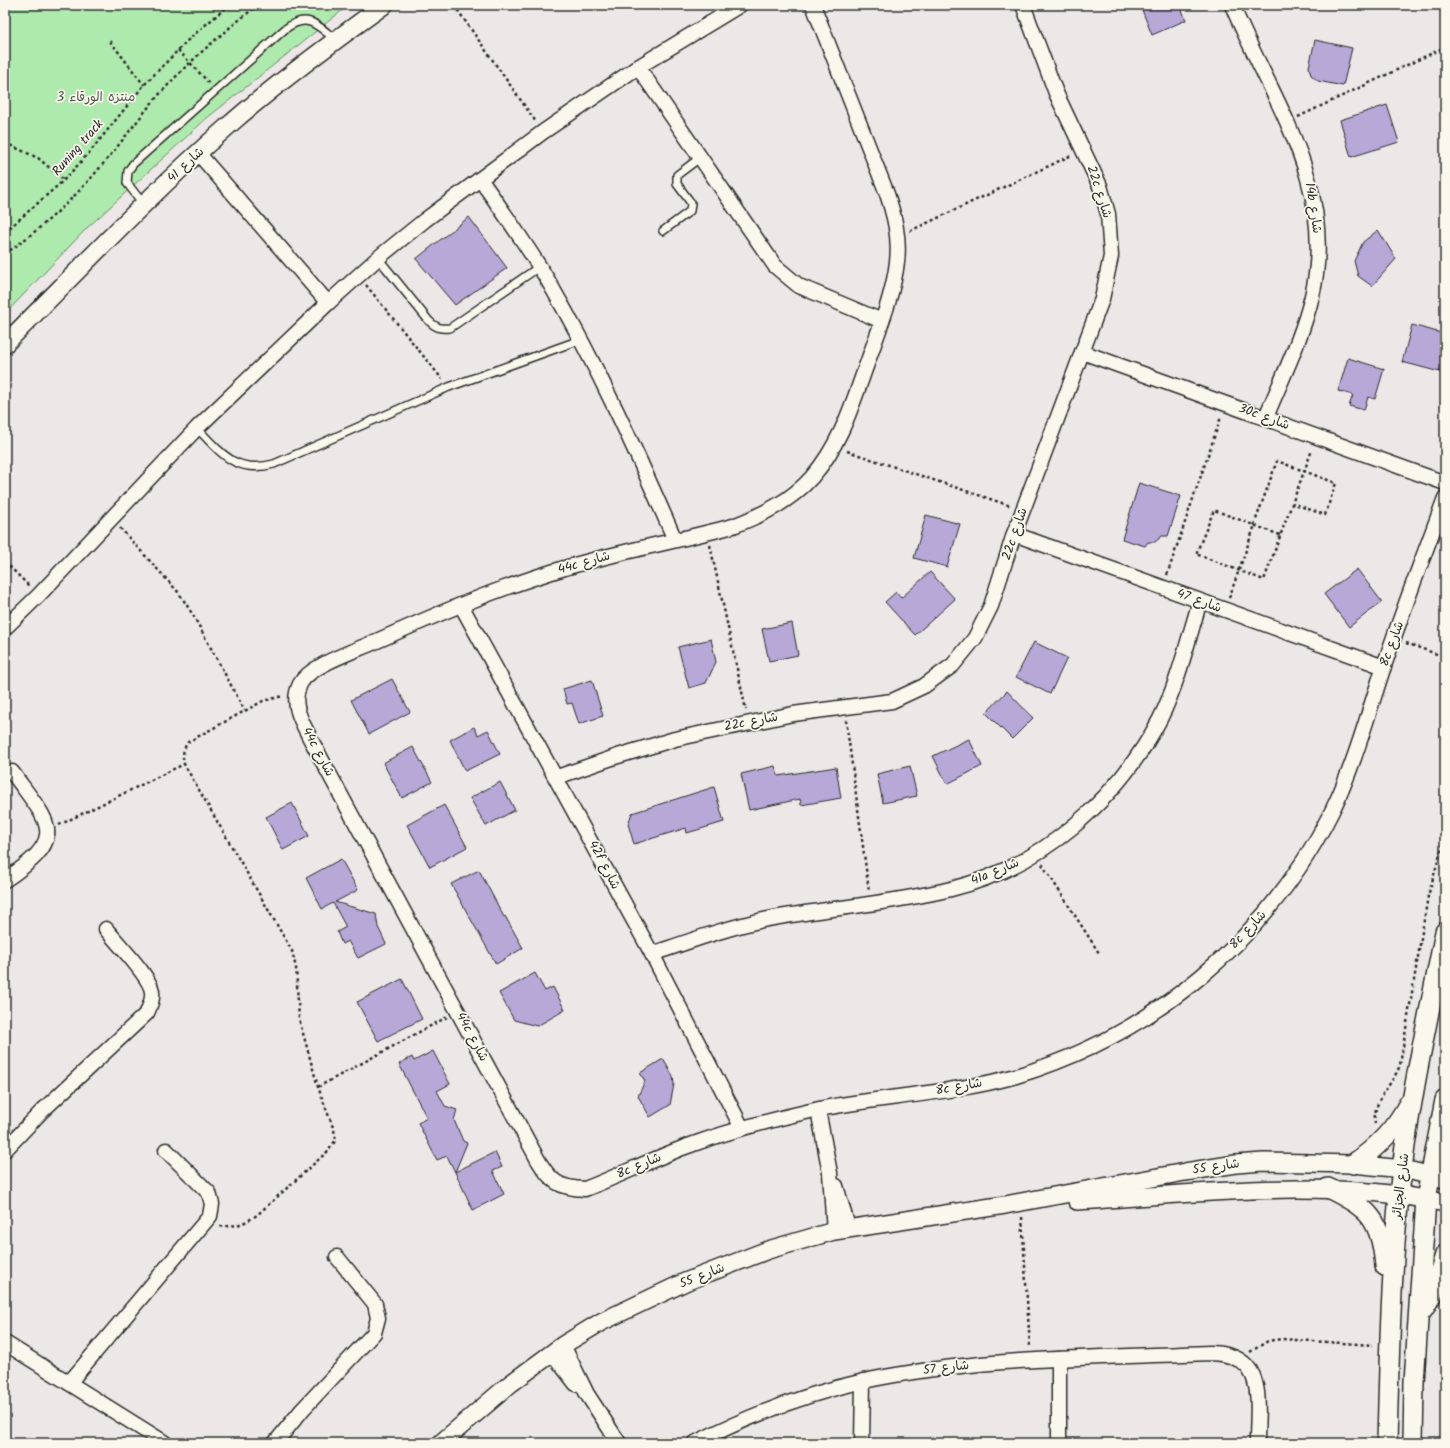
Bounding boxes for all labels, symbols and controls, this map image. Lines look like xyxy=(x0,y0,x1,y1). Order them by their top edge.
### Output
park label: منتزه الورقاء 3 xyxy=(57,87,135,108)
street label: Runing track xyxy=(47,114,109,181)
street label: شارع 41 xyxy=(163,142,209,188)
street label: 22c شارع xyxy=(1081,163,1117,221)
street label: 14b شارع xyxy=(1299,181,1327,235)
street label: 30c شارع xyxy=(1235,398,1293,436)
street label: 22c شارع xyxy=(996,505,1034,563)
street label: 44c شارع xyxy=(555,546,613,580)
street label: شارع 47 xyxy=(1174,583,1224,619)
street label: 8c شارع xyxy=(1374,618,1410,670)
street label: 22c شارع xyxy=(722,707,780,737)
street label: 44c شارع xyxy=(296,723,340,781)
street label: 42f شارع xyxy=(582,837,626,893)
street label: 41a شارع xyxy=(968,852,1022,892)
street label: 8c شارع xyxy=(1224,906,1272,954)
street label: 44c شارع xyxy=(450,1008,494,1066)
street label: 8c شارع xyxy=(934,1073,984,1101)
street label: 8c شارع xyxy=(613,1147,665,1185)
street label: شارع الجزائر xyxy=(1386,1152,1415,1221)
street label: شارع 55 xyxy=(1191,1153,1241,1181)
street label: شارع 55 xyxy=(676,1257,728,1295)
street label: شارع 57 xyxy=(922,1355,970,1381)

